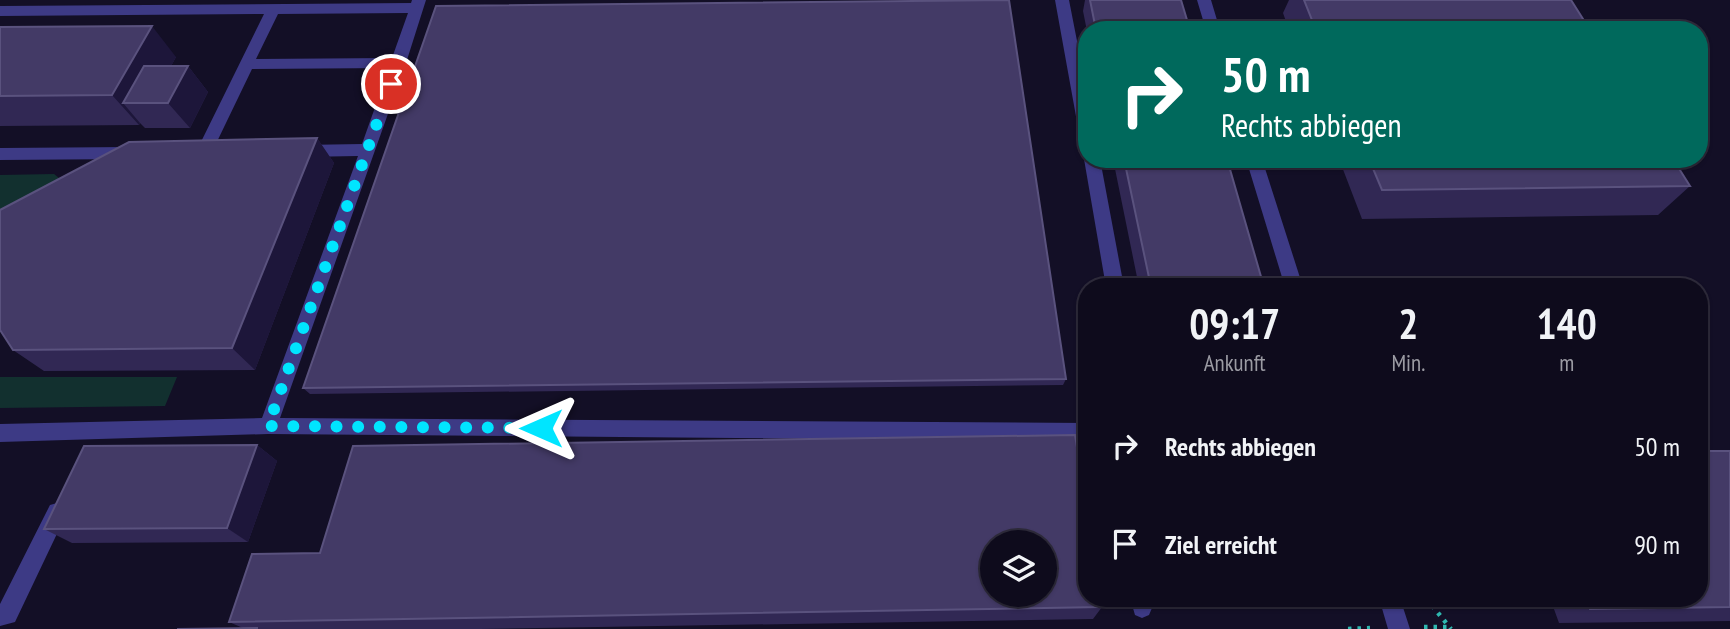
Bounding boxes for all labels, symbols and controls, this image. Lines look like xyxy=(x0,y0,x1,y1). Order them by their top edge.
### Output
text: 50 m xyxy=(1221,42,1310,106)
icon: right xyxy=(1106,49,1197,140)
pin xyxy=(361,54,421,114)
icon: arrive xyxy=(372,65,410,103)
text: Rechts abbiegen xyxy=(1221,104,1402,146)
text: 09:17 xyxy=(1189,296,1280,351)
text: 2 xyxy=(1398,296,1418,351)
text: 140 xyxy=(1537,296,1597,351)
text: Ankunft xyxy=(1204,348,1266,377)
text: Min. xyxy=(1391,348,1425,377)
text: m xyxy=(1559,348,1574,377)
position arrow xyxy=(504,391,578,465)
icon: right xyxy=(1106,427,1144,465)
text: Rechts abbiegen xyxy=(1165,430,1316,463)
text: 50 m xyxy=(1634,430,1680,463)
icon: arrive xyxy=(1106,525,1144,563)
text: Ziel erreicht xyxy=(1165,528,1277,561)
text: 90 m xyxy=(1634,528,1680,561)
map controls xyxy=(980,530,1057,607)
button: layers xyxy=(980,530,1057,607)

